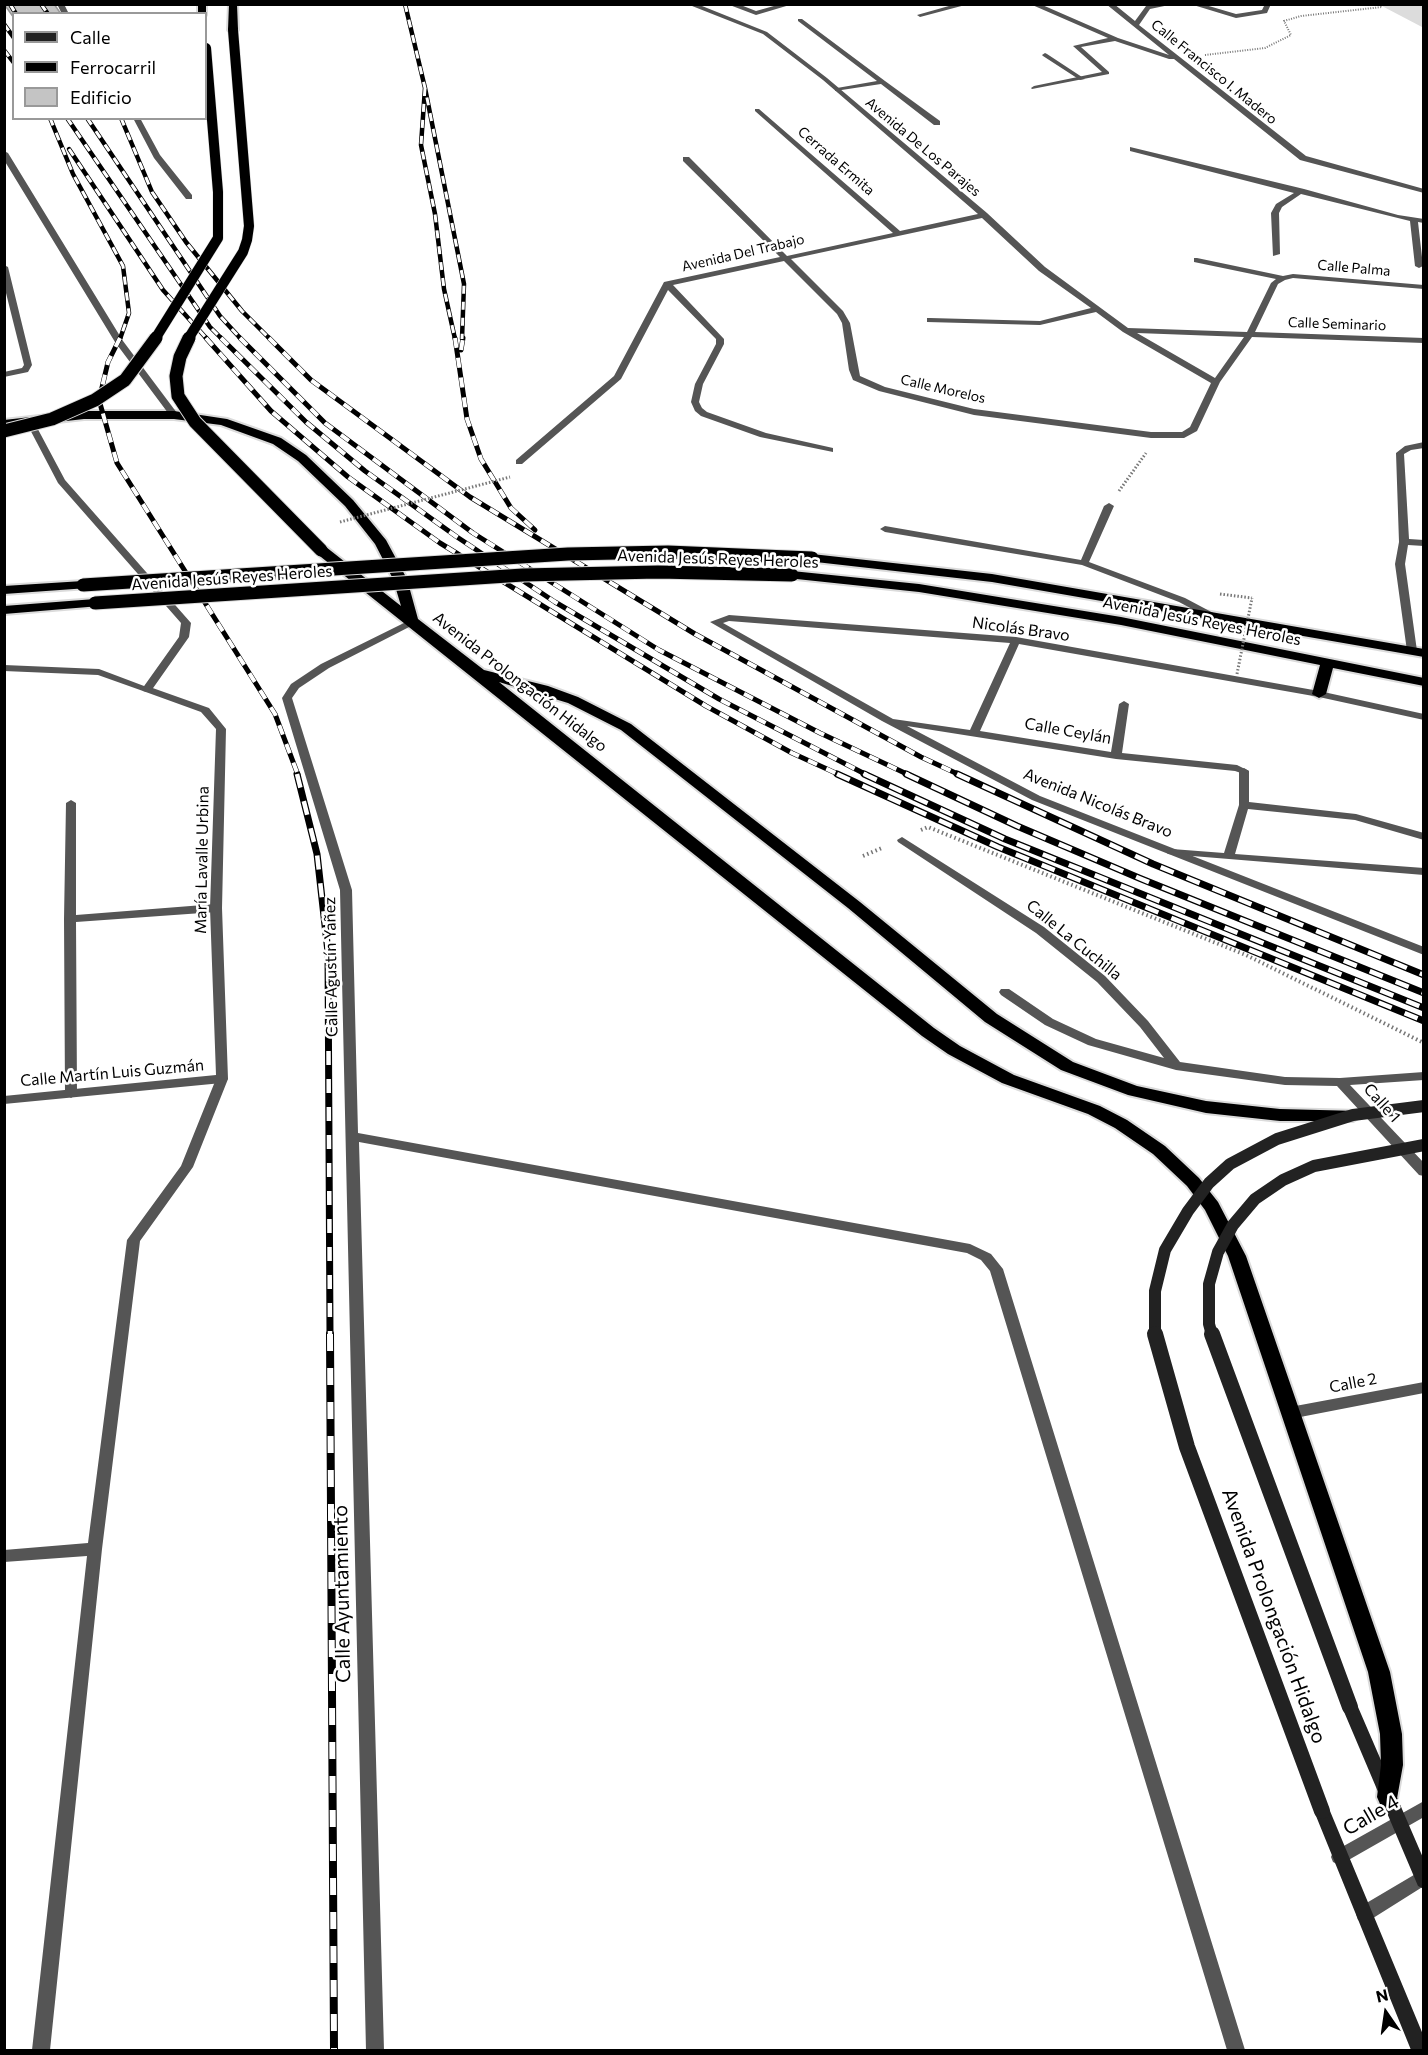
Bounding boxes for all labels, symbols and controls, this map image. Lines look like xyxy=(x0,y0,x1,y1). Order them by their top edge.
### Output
legend xyxy=(12,12,207,120)
street label: Calle Francisco I. Madero xyxy=(1148,16,1280,128)
text: Calle xyxy=(70,26,110,48)
text: Ferrocarril xyxy=(70,56,156,78)
text: Edificio xyxy=(70,86,132,108)
street label: Avenida De Los Parajes xyxy=(862,94,984,200)
street label: Cerrada Ermita xyxy=(794,123,878,199)
street label: Avenida Del Trabajo xyxy=(680,231,806,275)
street label: Calle Palma xyxy=(1317,256,1391,280)
street label: Calle Seminario xyxy=(1288,314,1386,334)
street label: Calle Morelos xyxy=(899,371,987,407)
street label: Avenida Jesús Reyes Heroles xyxy=(617,546,819,572)
street label: Avenida Jesús Reyes Heroles xyxy=(131,561,333,595)
street label: Avenida Jesús Reyes Heroles xyxy=(1101,592,1303,650)
street label: Avenida Prolongación Hidalgo xyxy=(429,608,611,756)
street label: Nicolás Bravo xyxy=(971,613,1071,645)
street label: Calle Ceylán xyxy=(1023,714,1113,748)
street label: Avenida Nicolás Bravo xyxy=(1021,764,1175,842)
street label: María Lavalle Urbina xyxy=(191,786,213,934)
street label: Calle La Cuchilla xyxy=(1022,896,1126,984)
street label: Calle Agustín Yañez xyxy=(320,897,342,1037)
street label: Calle Martín Luis Guzmán xyxy=(19,1055,205,1091)
street label: Calle 1 xyxy=(1360,1080,1404,1126)
street label: Calle 2 xyxy=(1328,1369,1378,1397)
street label: Avenida Prolongación Hidalgo xyxy=(1217,1485,1331,1747)
street label: Calle Ayuntamiento xyxy=(328,1505,356,1683)
street label: Calle 4 xyxy=(1339,1789,1403,1841)
north arrow xyxy=(1356,1983,1416,2043)
text: N xyxy=(1374,1984,1390,2006)

